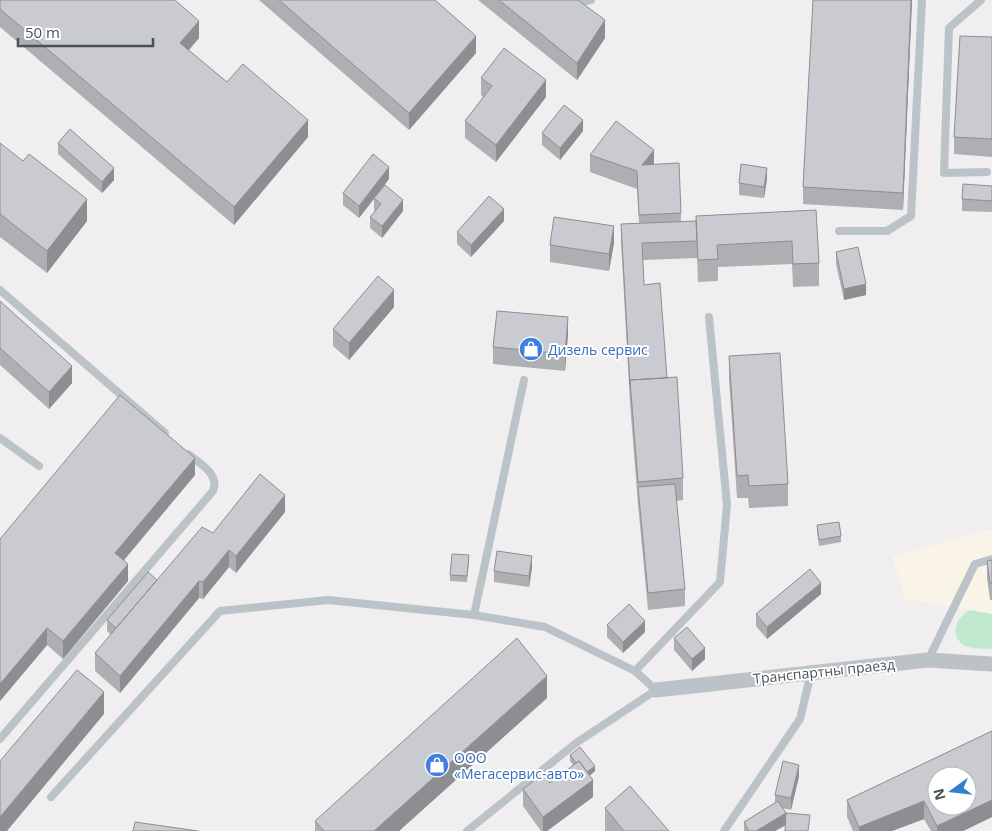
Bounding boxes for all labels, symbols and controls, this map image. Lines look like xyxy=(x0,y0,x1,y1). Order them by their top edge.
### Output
scale bar xyxy=(18,15,152,47)
text: 50 m xyxy=(25,22,60,42)
shop icon: Дизель сервис xyxy=(518,336,544,362)
place label: Дизель сервис xyxy=(548,340,648,359)
street label: Транспартны праезд xyxy=(752,654,896,688)
place label: ООО «Мегасервис-авто» xyxy=(454,748,584,783)
shop icon: ООО «Мегасервис-авто» xyxy=(424,752,450,778)
north arrow xyxy=(927,766,977,816)
text: N xyxy=(928,787,950,802)

